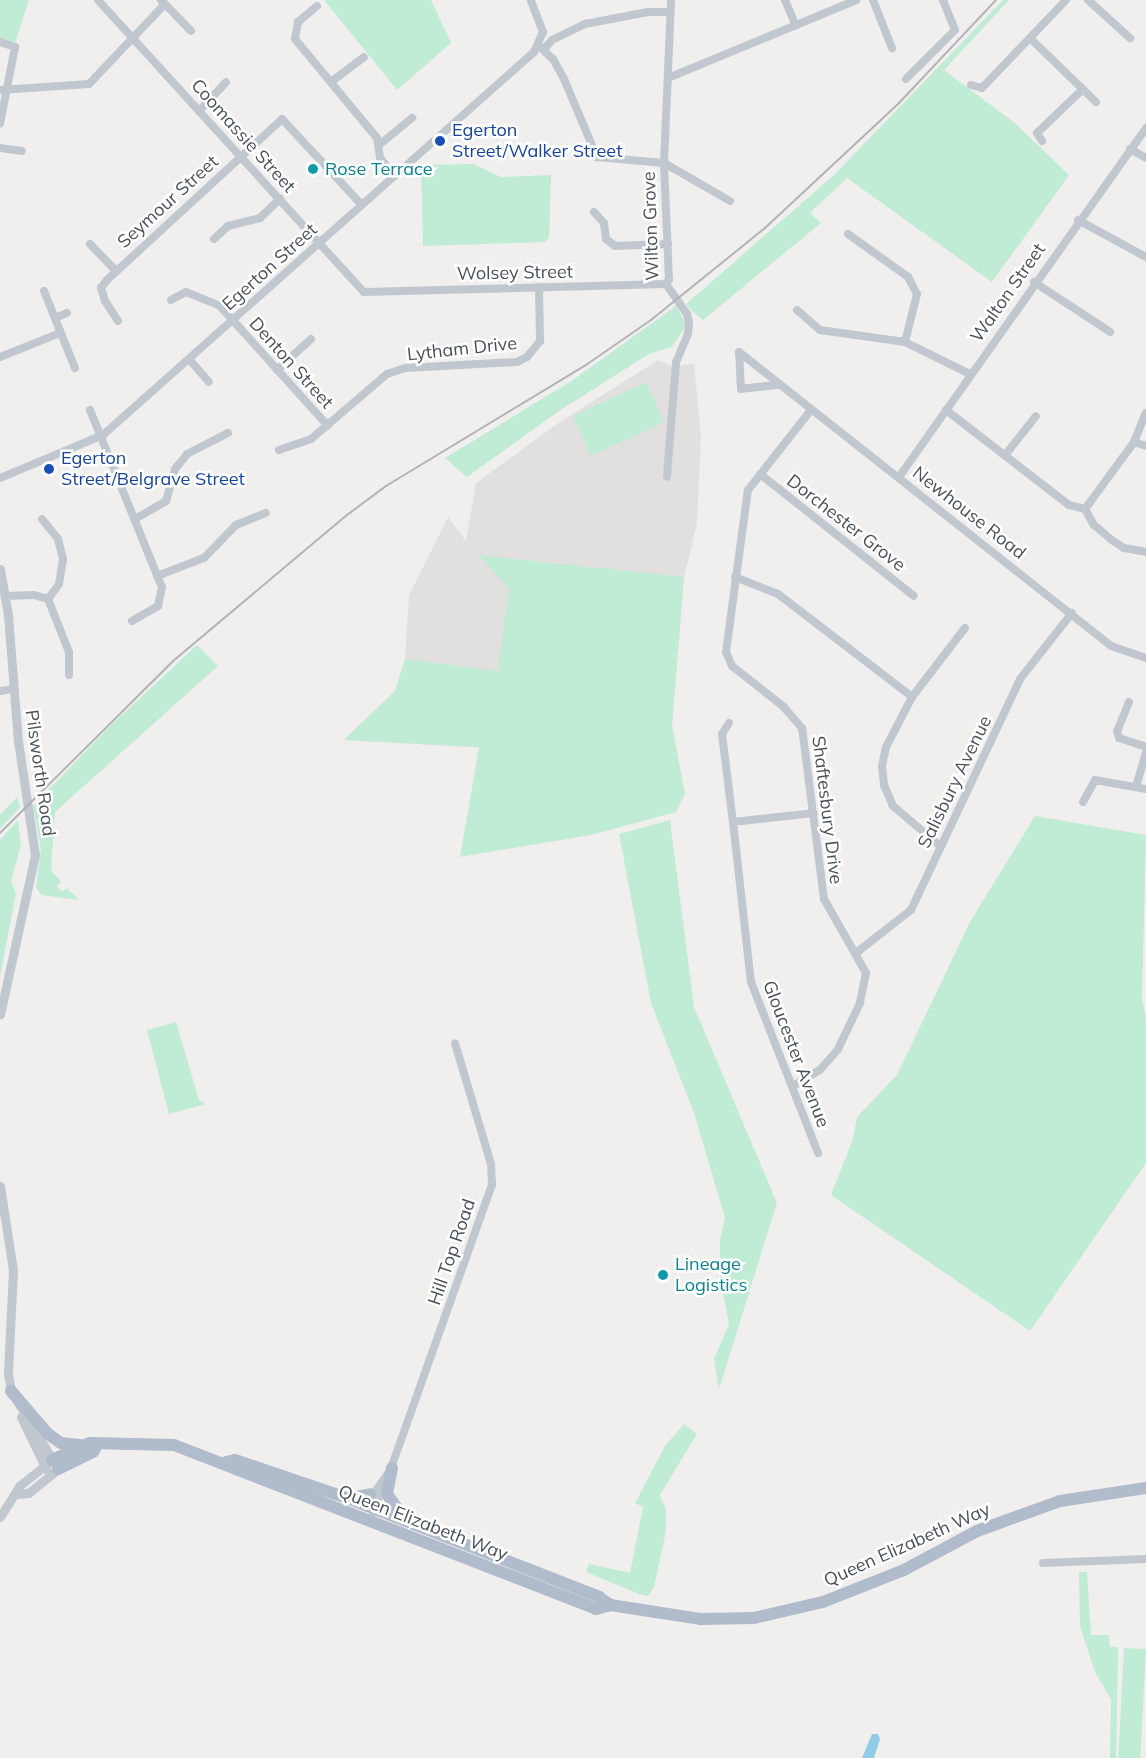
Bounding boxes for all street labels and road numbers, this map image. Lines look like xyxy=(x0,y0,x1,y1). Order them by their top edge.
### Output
street label: Coomassie Street xyxy=(186,75,300,197)
street label: Seymour Street xyxy=(113,151,223,253)
street label: Wilton Grove xyxy=(638,171,664,281)
street label: Egerton Street xyxy=(218,219,322,315)
street label: Walton Street xyxy=(966,239,1050,347)
street label: Wolsey Street xyxy=(457,261,573,285)
street label: Denton Street xyxy=(244,313,338,413)
street label: Lytham Drive xyxy=(406,332,518,366)
street label: Newhouse Road xyxy=(908,462,1030,564)
street label: Dorchester Grove xyxy=(782,470,910,576)
street label: Pilsworth Road xyxy=(20,708,60,838)
street label: Salisbury Avenue xyxy=(914,712,996,852)
street label: Shaftesbury Drive xyxy=(807,735,847,885)
street label: Gloucester Avenue xyxy=(758,978,834,1130)
street label: Hill Top Road xyxy=(424,1196,480,1308)
street label: Queen Elizabeth Way xyxy=(335,1481,511,1565)
street label: Queen Elizabeth Way xyxy=(821,1499,993,1591)

